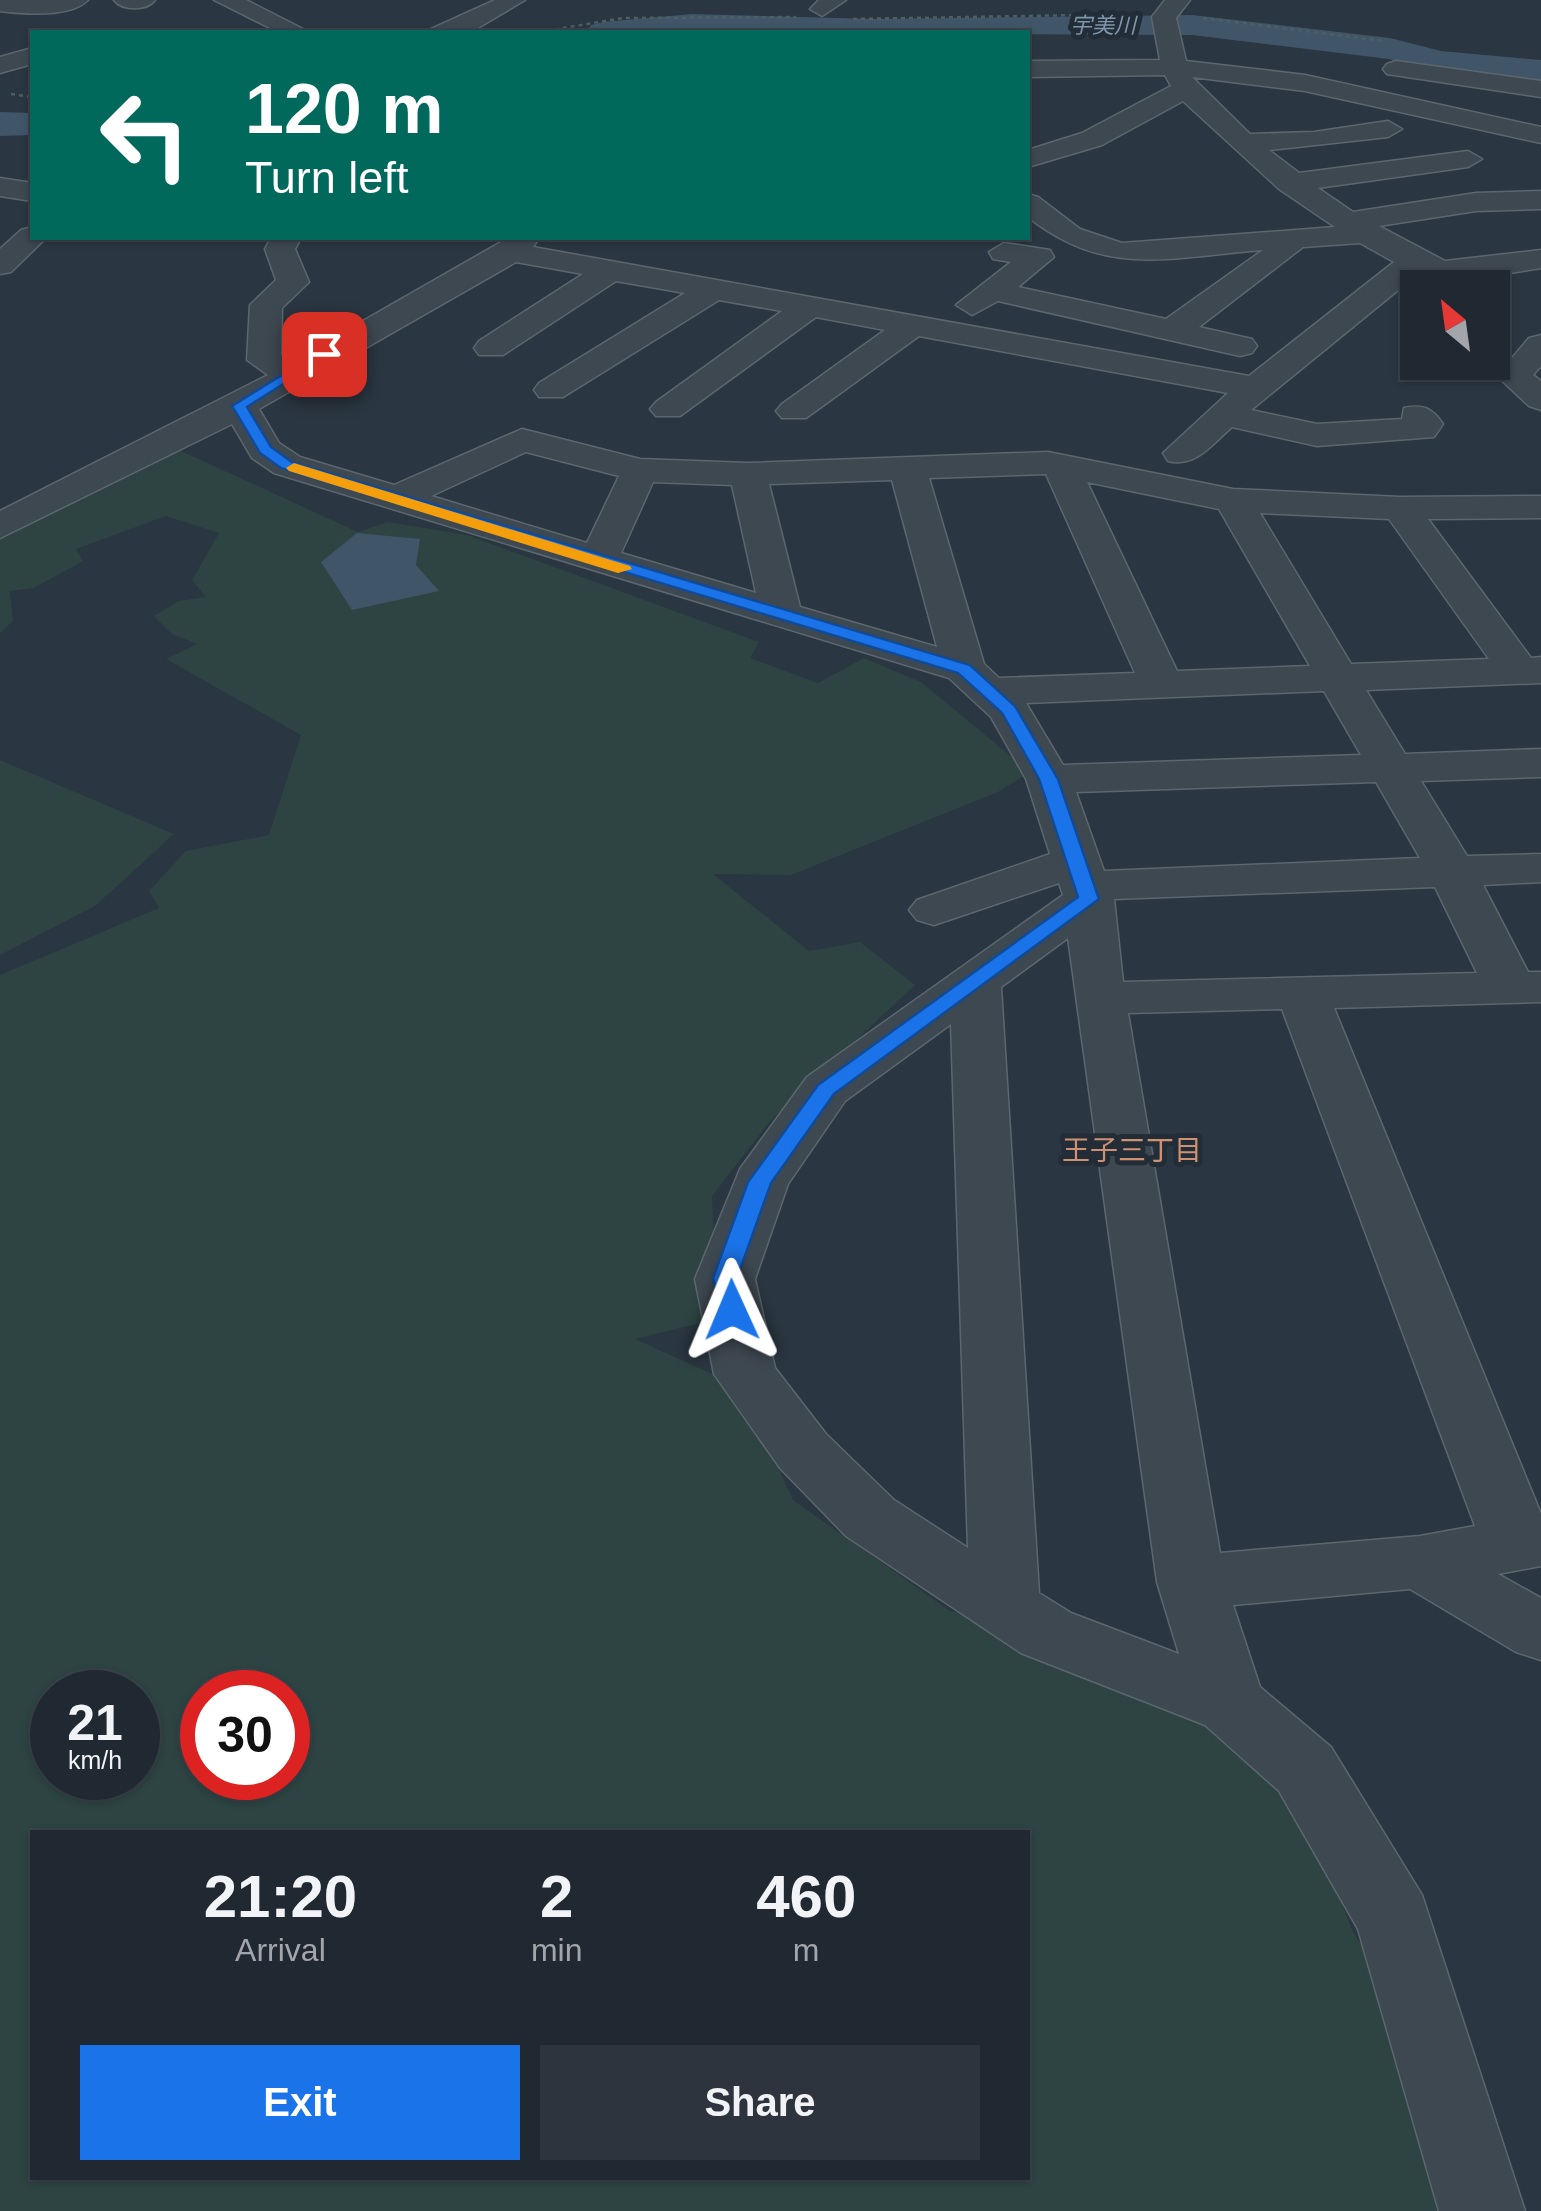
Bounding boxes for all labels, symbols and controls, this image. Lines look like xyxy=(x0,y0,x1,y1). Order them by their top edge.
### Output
water label: 宇美川 xyxy=(1070,13,1138,38)
icon: left xyxy=(80,70,210,200)
text: 120 m xyxy=(245,70,443,148)
text: Turn left xyxy=(245,152,408,203)
north arrow xyxy=(1400,270,1510,380)
map controls xyxy=(1400,270,1510,380)
pin xyxy=(282,312,367,397)
icon: arrive xyxy=(297,327,352,382)
district label: 王子三丁目 xyxy=(1062,1135,1202,1166)
position arrow xyxy=(680,1258,784,1362)
speed limit sign: 30 xyxy=(180,1670,310,1800)
text: 21 xyxy=(67,1695,123,1751)
text: km/h xyxy=(68,1746,122,1774)
text: 21:20 xyxy=(204,1863,357,1930)
text: 2 xyxy=(540,1863,573,1930)
text: 460 xyxy=(756,1863,856,1930)
text: Arrival xyxy=(235,1932,326,1968)
text: min xyxy=(531,1932,582,1968)
text: m xyxy=(793,1932,820,1968)
button: Exit xyxy=(80,2045,520,2160)
button: Share xyxy=(540,2045,980,2160)

